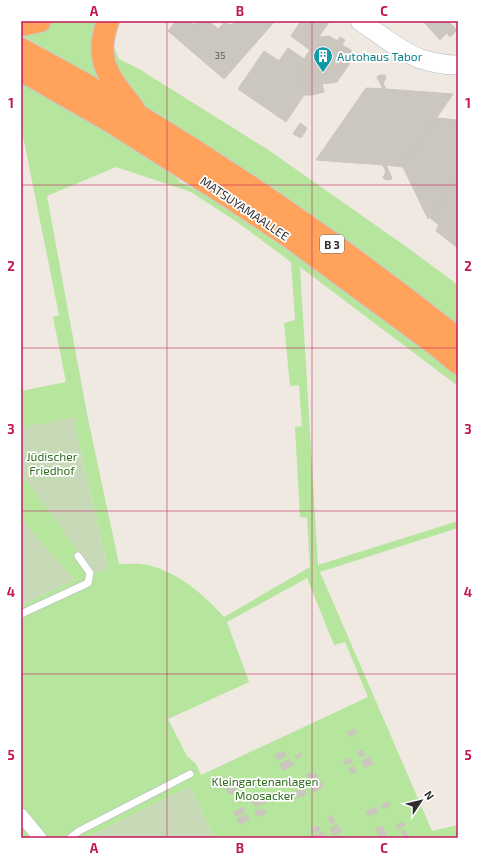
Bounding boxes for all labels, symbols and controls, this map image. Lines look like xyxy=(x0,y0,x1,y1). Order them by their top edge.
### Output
text: A xyxy=(90,3,99,19)
text: B xyxy=(236,3,244,19)
text: C xyxy=(380,3,388,19)
building icon: Autohaus Tabor xyxy=(312,45,334,73)
house number: 35 xyxy=(215,49,225,61)
place label: Autohaus Tabor xyxy=(337,49,423,63)
text: 1 xyxy=(8,95,14,111)
text: 1 xyxy=(465,95,471,111)
street label: MATSUYAMAALLEE xyxy=(198,173,292,243)
road number: B 3 xyxy=(320,235,344,253)
text: 2 xyxy=(7,258,15,274)
text: 2 xyxy=(464,258,472,274)
text: 3 xyxy=(7,421,15,437)
text: 3 xyxy=(464,421,472,437)
park label: Jüdischer Friedhof xyxy=(27,449,78,477)
text: 4 xyxy=(7,584,15,600)
text: 4 xyxy=(464,584,472,600)
text: 5 xyxy=(7,747,15,763)
text: 5 xyxy=(464,747,472,763)
park label: Kleingartenanlagen Moosacker xyxy=(212,774,318,802)
north arrow xyxy=(401,781,441,821)
text: N xyxy=(422,788,437,802)
text: A xyxy=(90,840,99,856)
text: B xyxy=(236,840,244,856)
text: C xyxy=(380,840,388,856)

